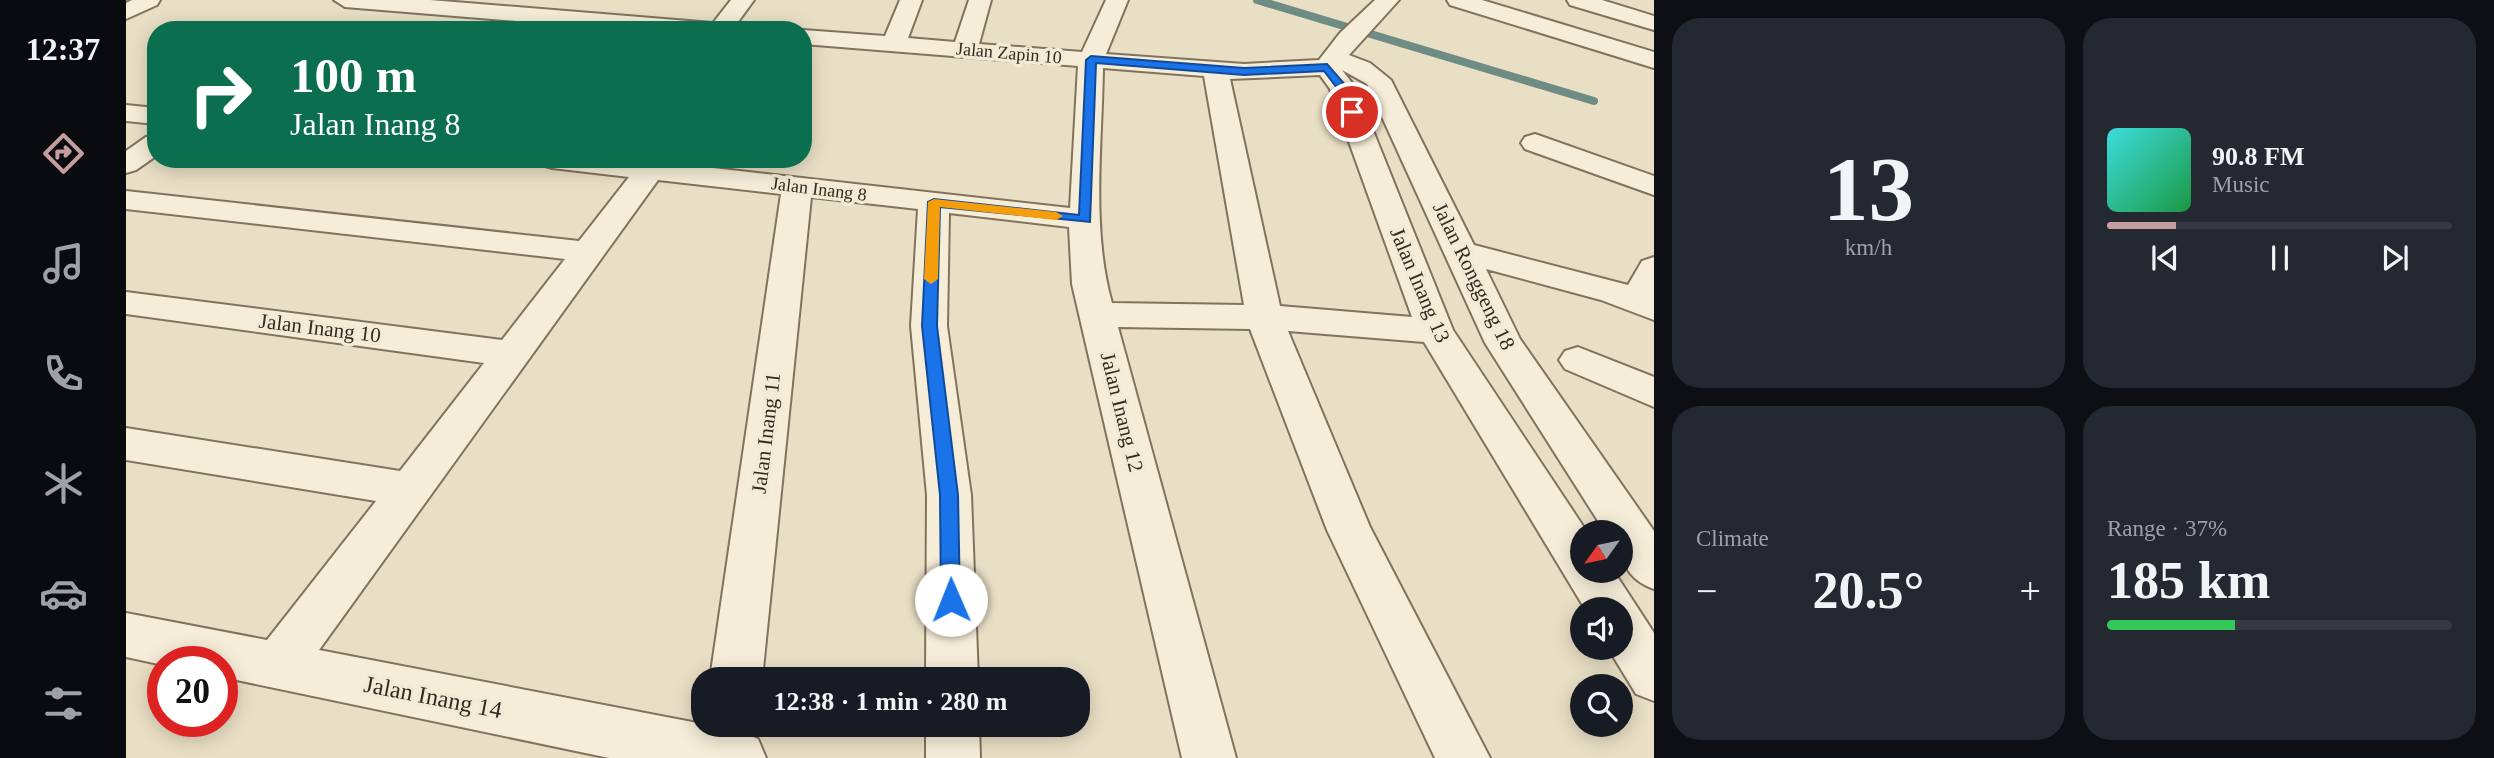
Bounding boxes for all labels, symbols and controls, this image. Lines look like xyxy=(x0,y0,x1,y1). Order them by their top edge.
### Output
text: 12:37 xyxy=(26,31,100,67)
street label: Jalan Zapin 10 xyxy=(955,38,1063,68)
text: 100 m xyxy=(290,48,417,103)
icon: right xyxy=(175,49,266,140)
pin xyxy=(1322,82,1382,142)
icon: arrive xyxy=(1333,93,1371,131)
text: Jalan Inang 8 xyxy=(290,106,461,142)
icon: directions xyxy=(39,129,88,178)
text: 13 xyxy=(1823,139,1914,240)
text: 90.8 FM xyxy=(2212,142,2304,171)
text: Music xyxy=(2212,172,2270,197)
street label: Jalan Inang 8 xyxy=(770,173,868,205)
street label: Jalan Ronggeng 18 xyxy=(1428,198,1520,354)
street label: Jalan Inang 13 xyxy=(1385,224,1455,346)
text: km/h xyxy=(1845,235,1892,260)
icon: music xyxy=(39,239,88,288)
icon: previous xyxy=(2146,239,2184,277)
icon: pause xyxy=(2261,239,2299,277)
icon: next xyxy=(2376,239,2414,277)
street label: Jalan Inang 10 xyxy=(258,309,382,347)
icon: phone xyxy=(39,349,88,398)
street label: Jalan Inang 12 xyxy=(1096,350,1148,474)
street label: Jalan Inang 11 xyxy=(747,371,785,495)
icon: climate xyxy=(39,459,88,508)
text: Range · 37% xyxy=(2107,516,2227,541)
north arrow xyxy=(1570,520,1633,583)
map controls xyxy=(1570,520,1633,737)
text: Climate xyxy=(1696,526,1769,551)
text: 185 km xyxy=(2107,552,2270,609)
text: 20.5° xyxy=(1813,562,1924,619)
position arrow xyxy=(914,563,988,637)
icon: car xyxy=(39,569,88,618)
text: − xyxy=(1696,570,1717,612)
text: + xyxy=(2020,570,2041,612)
button: sound xyxy=(1570,597,1633,660)
speed limit sign: 20 xyxy=(147,646,238,737)
street label: Jalan Inang 14 xyxy=(362,671,504,723)
button: search xyxy=(1570,674,1633,737)
icon: filters xyxy=(39,679,88,728)
text: 12:38 · 1 min · 280 m xyxy=(774,687,1008,716)

